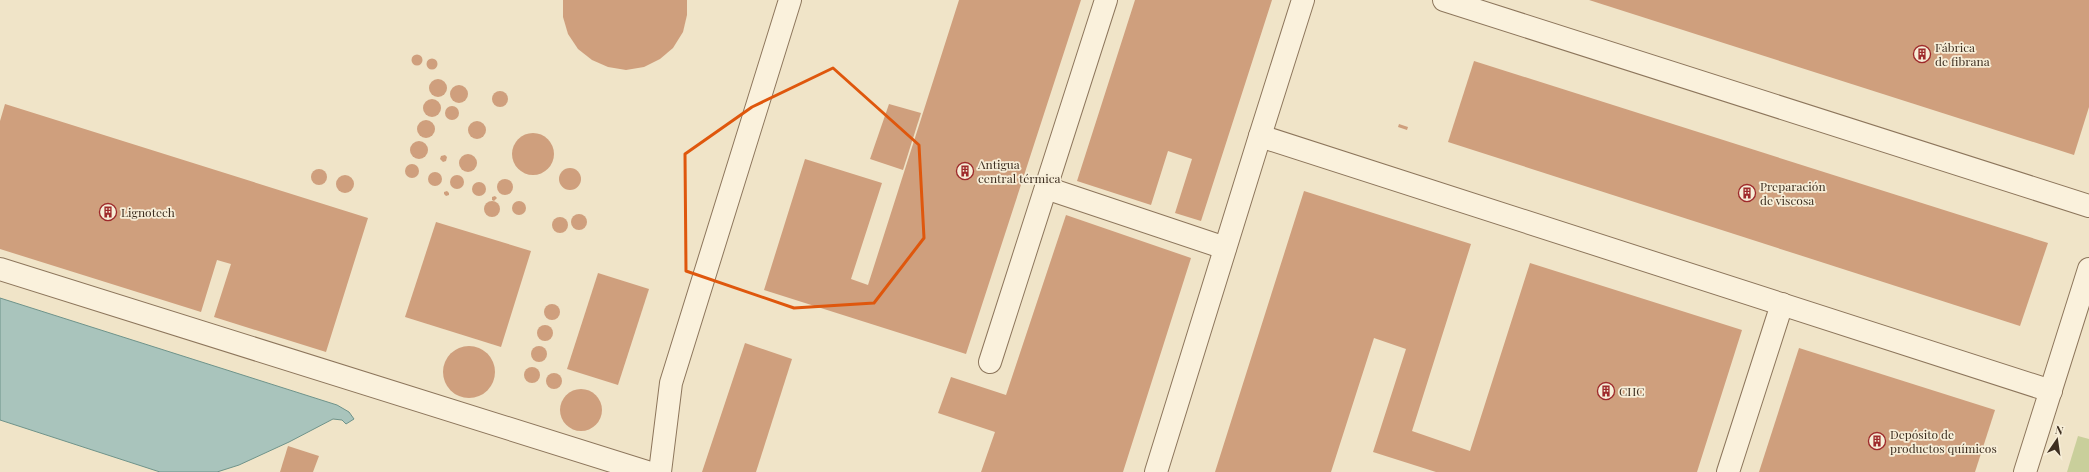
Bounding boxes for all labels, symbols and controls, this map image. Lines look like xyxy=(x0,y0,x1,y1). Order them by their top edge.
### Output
place label: Fábrica de fibrana xyxy=(1935,39,1990,69)
building icon: Fábrica de fibrana xyxy=(1912,44,1932,64)
place label: Antigua central térmica xyxy=(977,156,1061,186)
building icon: Antigua central térmica xyxy=(955,161,975,181)
place label: Preparación de viscosa xyxy=(1760,178,1826,208)
building icon: Preparación de viscosa xyxy=(1737,183,1757,203)
building icon: Lignotech xyxy=(98,202,118,222)
place label: Lignotech xyxy=(121,204,175,220)
building icon: CHC xyxy=(1596,381,1616,401)
place label: CHC xyxy=(1619,383,1645,399)
north arrow xyxy=(2037,420,2077,460)
text: N xyxy=(2054,422,2065,438)
place label: Depósito de productos químicos xyxy=(1890,426,1997,456)
building icon: Depósito de productos químicos xyxy=(1867,431,1887,451)

